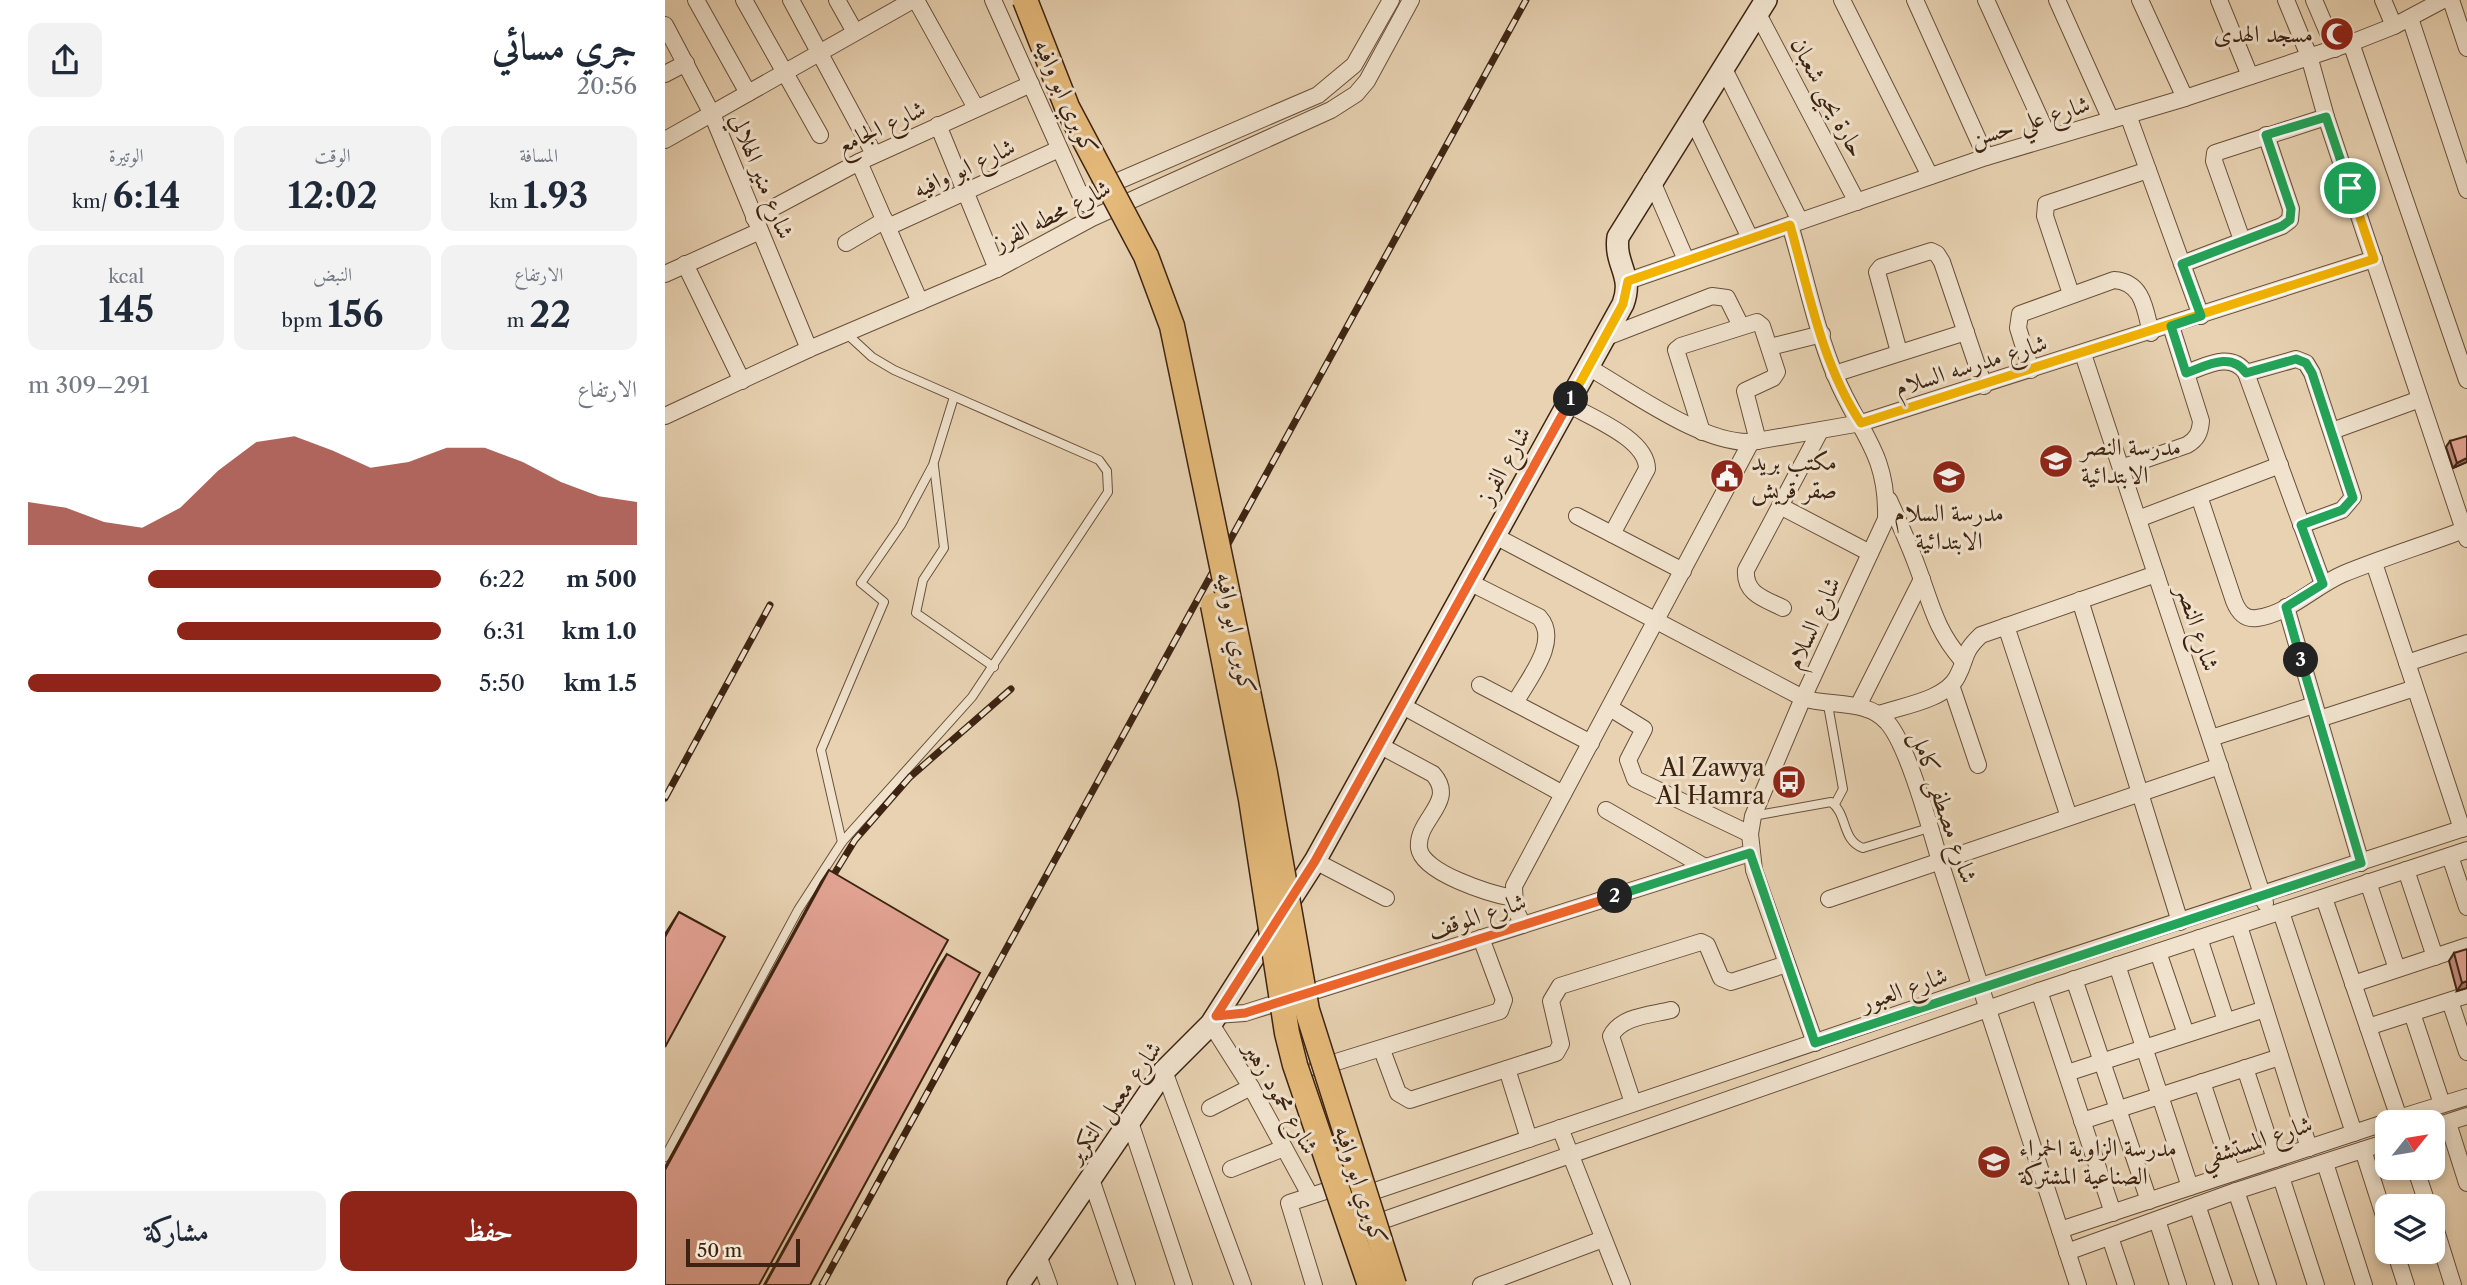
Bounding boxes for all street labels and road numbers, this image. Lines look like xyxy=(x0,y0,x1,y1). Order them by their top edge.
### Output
street label: حارة يحيى شعبان xyxy=(1779,32,1872,165)
street label: كوبري ابو وافيه xyxy=(1024,34,1105,161)
street label: شارع علي حسن xyxy=(1966,89,2096,161)
street label: شارع الجامع xyxy=(832,93,933,167)
street label: شارع منير الهلالي xyxy=(719,109,801,245)
street label: شارع ابو وافيه xyxy=(908,131,1022,209)
street label: شارع محطه الفرز xyxy=(987,173,1118,263)
street label: شارع مدرسه السلام xyxy=(1891,328,2053,408)
street label: شارع الفرز xyxy=(1469,421,1542,513)
street label: كوبري ابو وافيه xyxy=(1206,570,1263,697)
street label: شارع السلام xyxy=(1779,572,1853,677)
street label: شارع النصر xyxy=(2164,578,2226,676)
street label: شارع مصطفى كامل xyxy=(1899,727,1984,889)
street label: شارع الموقف xyxy=(1424,886,1531,951)
street label: شارع العبور xyxy=(1855,960,1953,1023)
street label: شارع محمود زهير xyxy=(1231,1034,1325,1162)
street label: شارع معمل التكرير xyxy=(1058,1035,1172,1174)
street label: شارع المستشفي xyxy=(2196,1109,2319,1181)
street label: كوبري ابو وافيه xyxy=(1324,1122,1394,1250)

